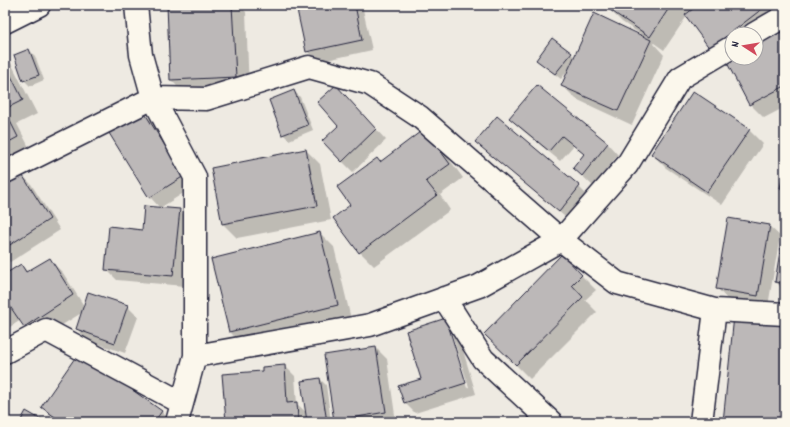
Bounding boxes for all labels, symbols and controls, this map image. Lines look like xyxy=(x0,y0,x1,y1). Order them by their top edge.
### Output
north arrow xyxy=(724,26,764,66)
text: N xyxy=(728,39,745,49)

